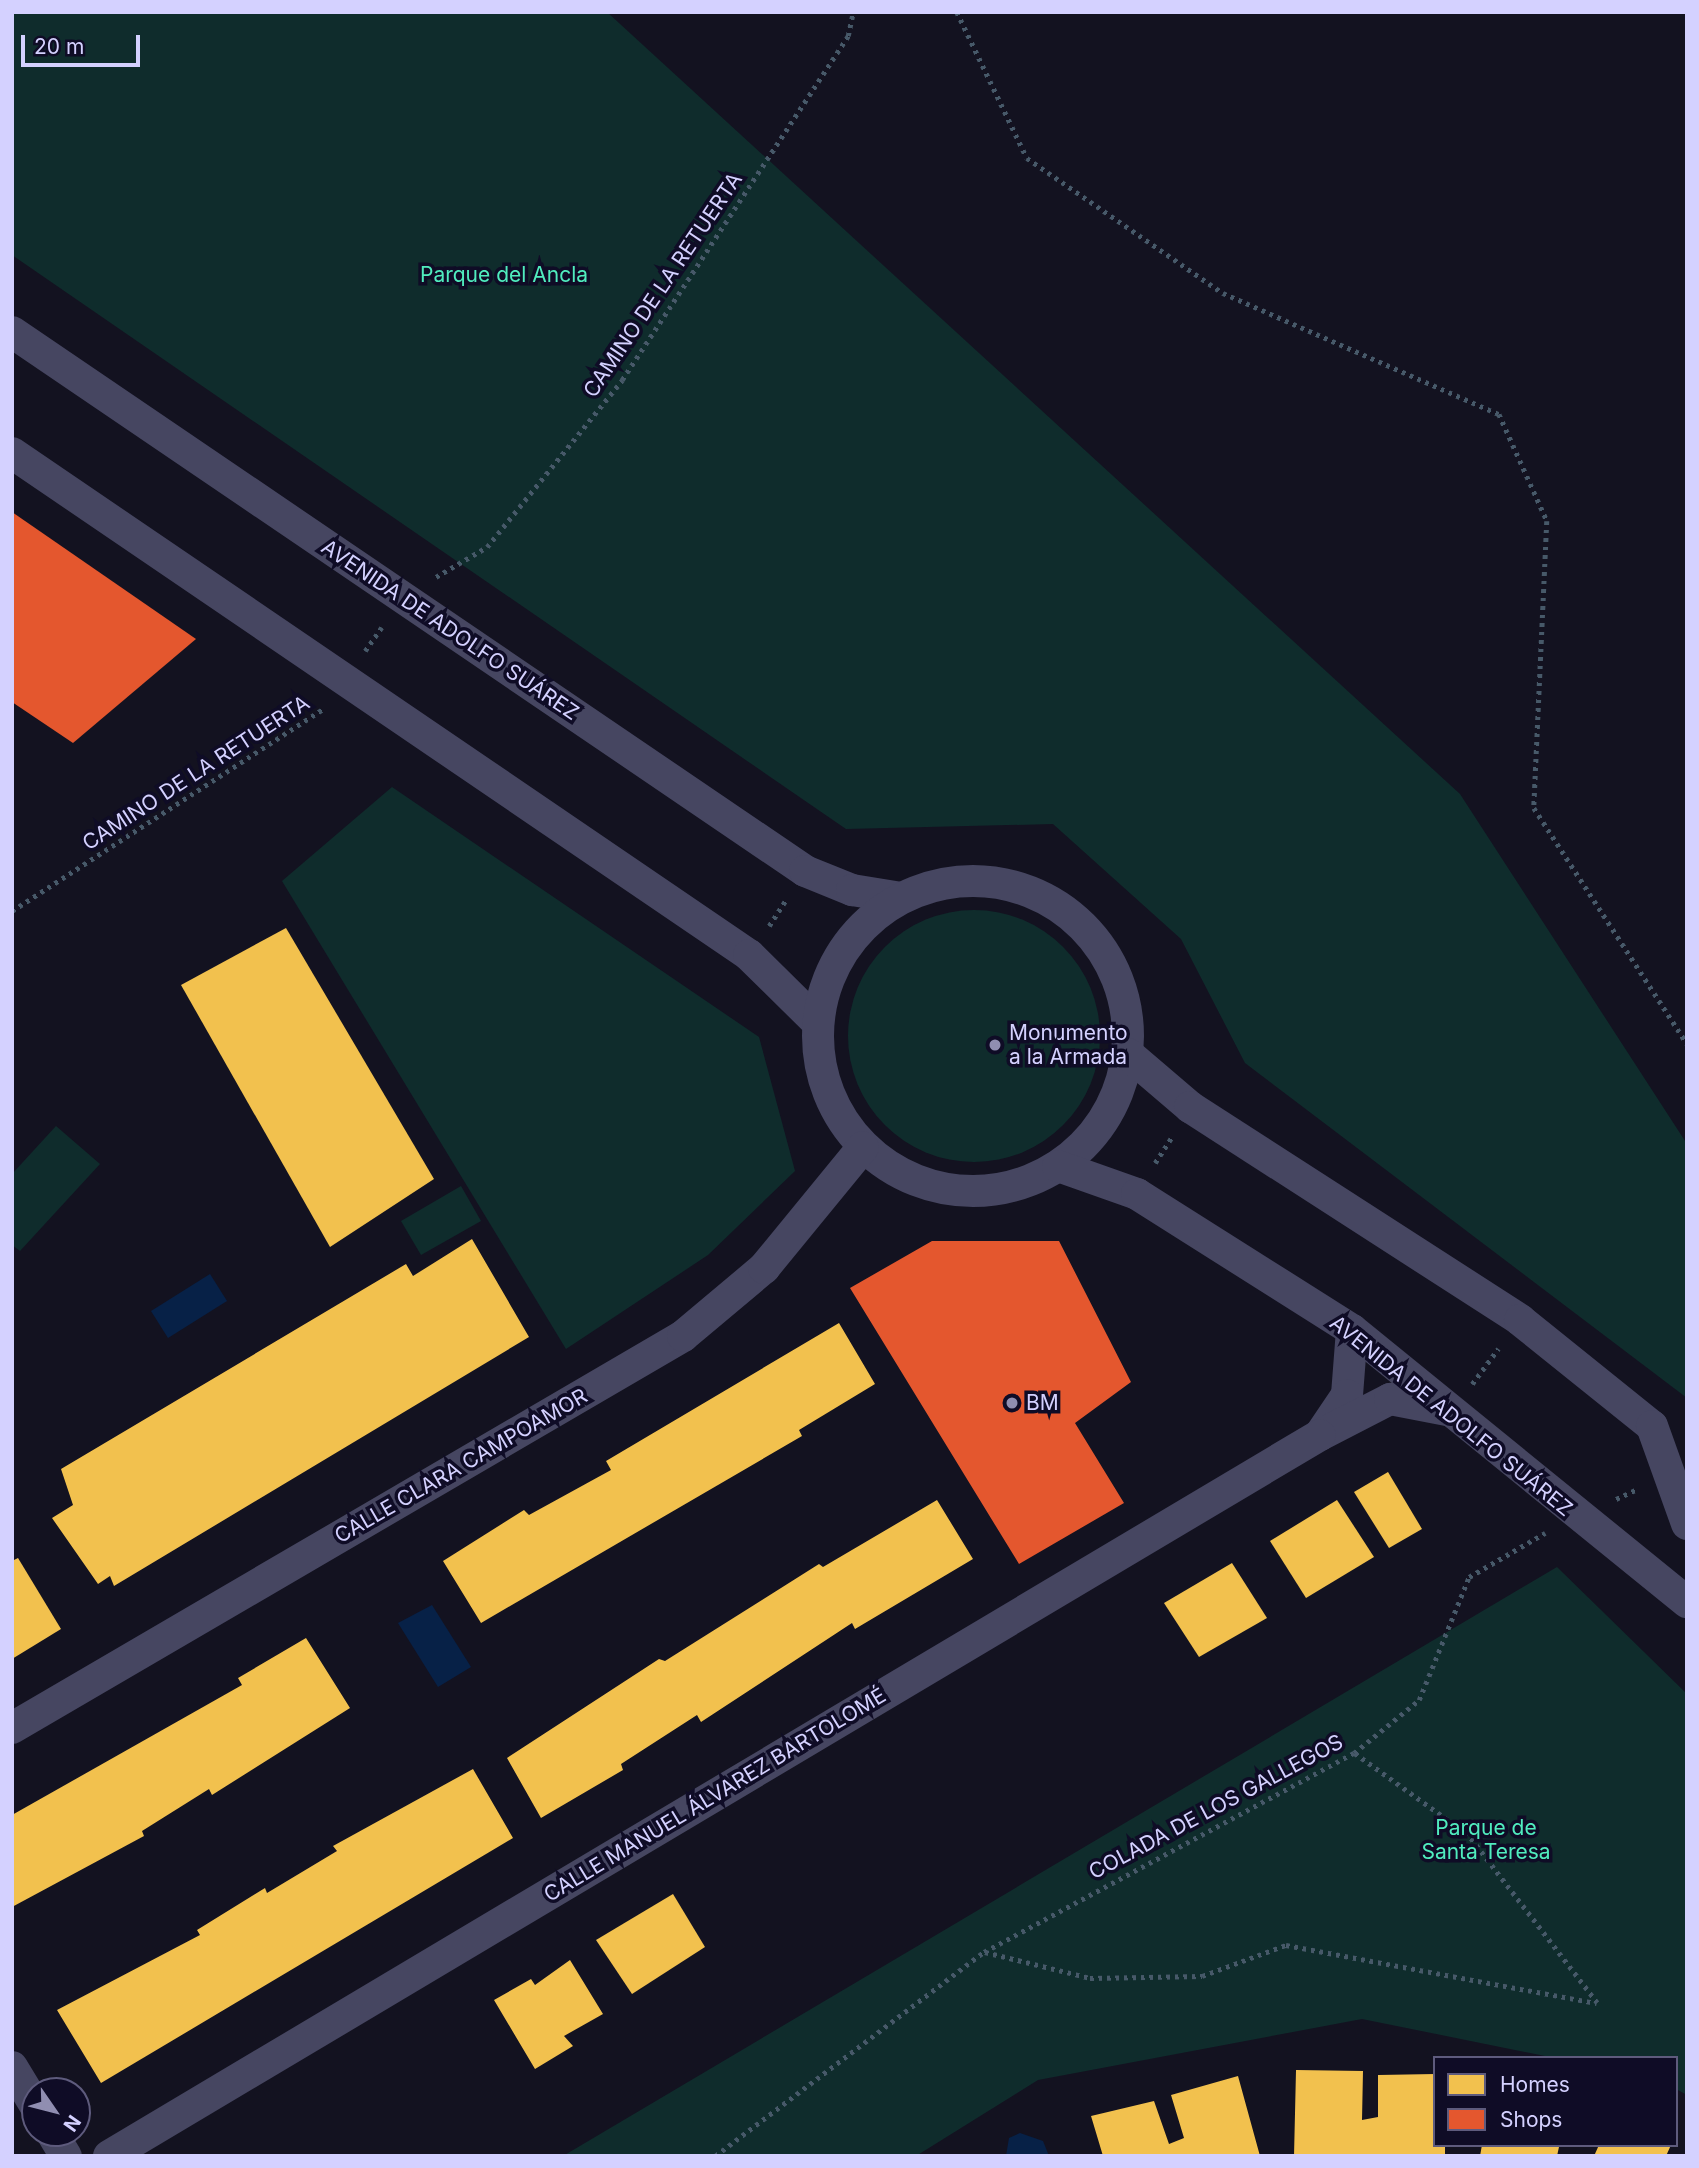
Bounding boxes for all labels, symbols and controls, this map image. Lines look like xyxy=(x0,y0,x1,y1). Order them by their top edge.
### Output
scale bar xyxy=(24,21,144,65)
text: 20 m xyxy=(34,34,84,59)
street label: CAMINO DE LA RETUERTA xyxy=(578,168,748,402)
park label: Parque del Ancla xyxy=(420,262,588,288)
street label: AVENIDA DE ADOLFO SUÁREZ xyxy=(317,534,583,726)
street label: CAMINO DE LA RETUERTA xyxy=(78,690,314,856)
place label: Monumento a la Armada xyxy=(1009,1020,1128,1070)
marker: Monumento a la Armada xyxy=(987,1037,1003,1053)
street label: AVENIDA DE ADOLFO SUÁREZ xyxy=(1325,1310,1577,1522)
street label: CALLE CLARA CAMPOAMOR xyxy=(330,1383,592,1549)
place label: BM xyxy=(1026,1390,1059,1416)
marker: BM xyxy=(1004,1395,1020,1411)
street label: CALLE MANUEL ÁLVAREZ BARTOLOMÉ xyxy=(539,1683,891,1907)
street label: COLADA DE LOS GALLEGOS xyxy=(1085,1729,1347,1885)
park label: Parque de Santa Teresa xyxy=(1421,1815,1551,1865)
legend xyxy=(1433,2056,1678,2147)
text: Homes xyxy=(1500,2072,1570,2097)
north arrow xyxy=(21,2077,91,2147)
text: Shops xyxy=(1500,2107,1562,2132)
text: N xyxy=(58,2111,86,2136)

